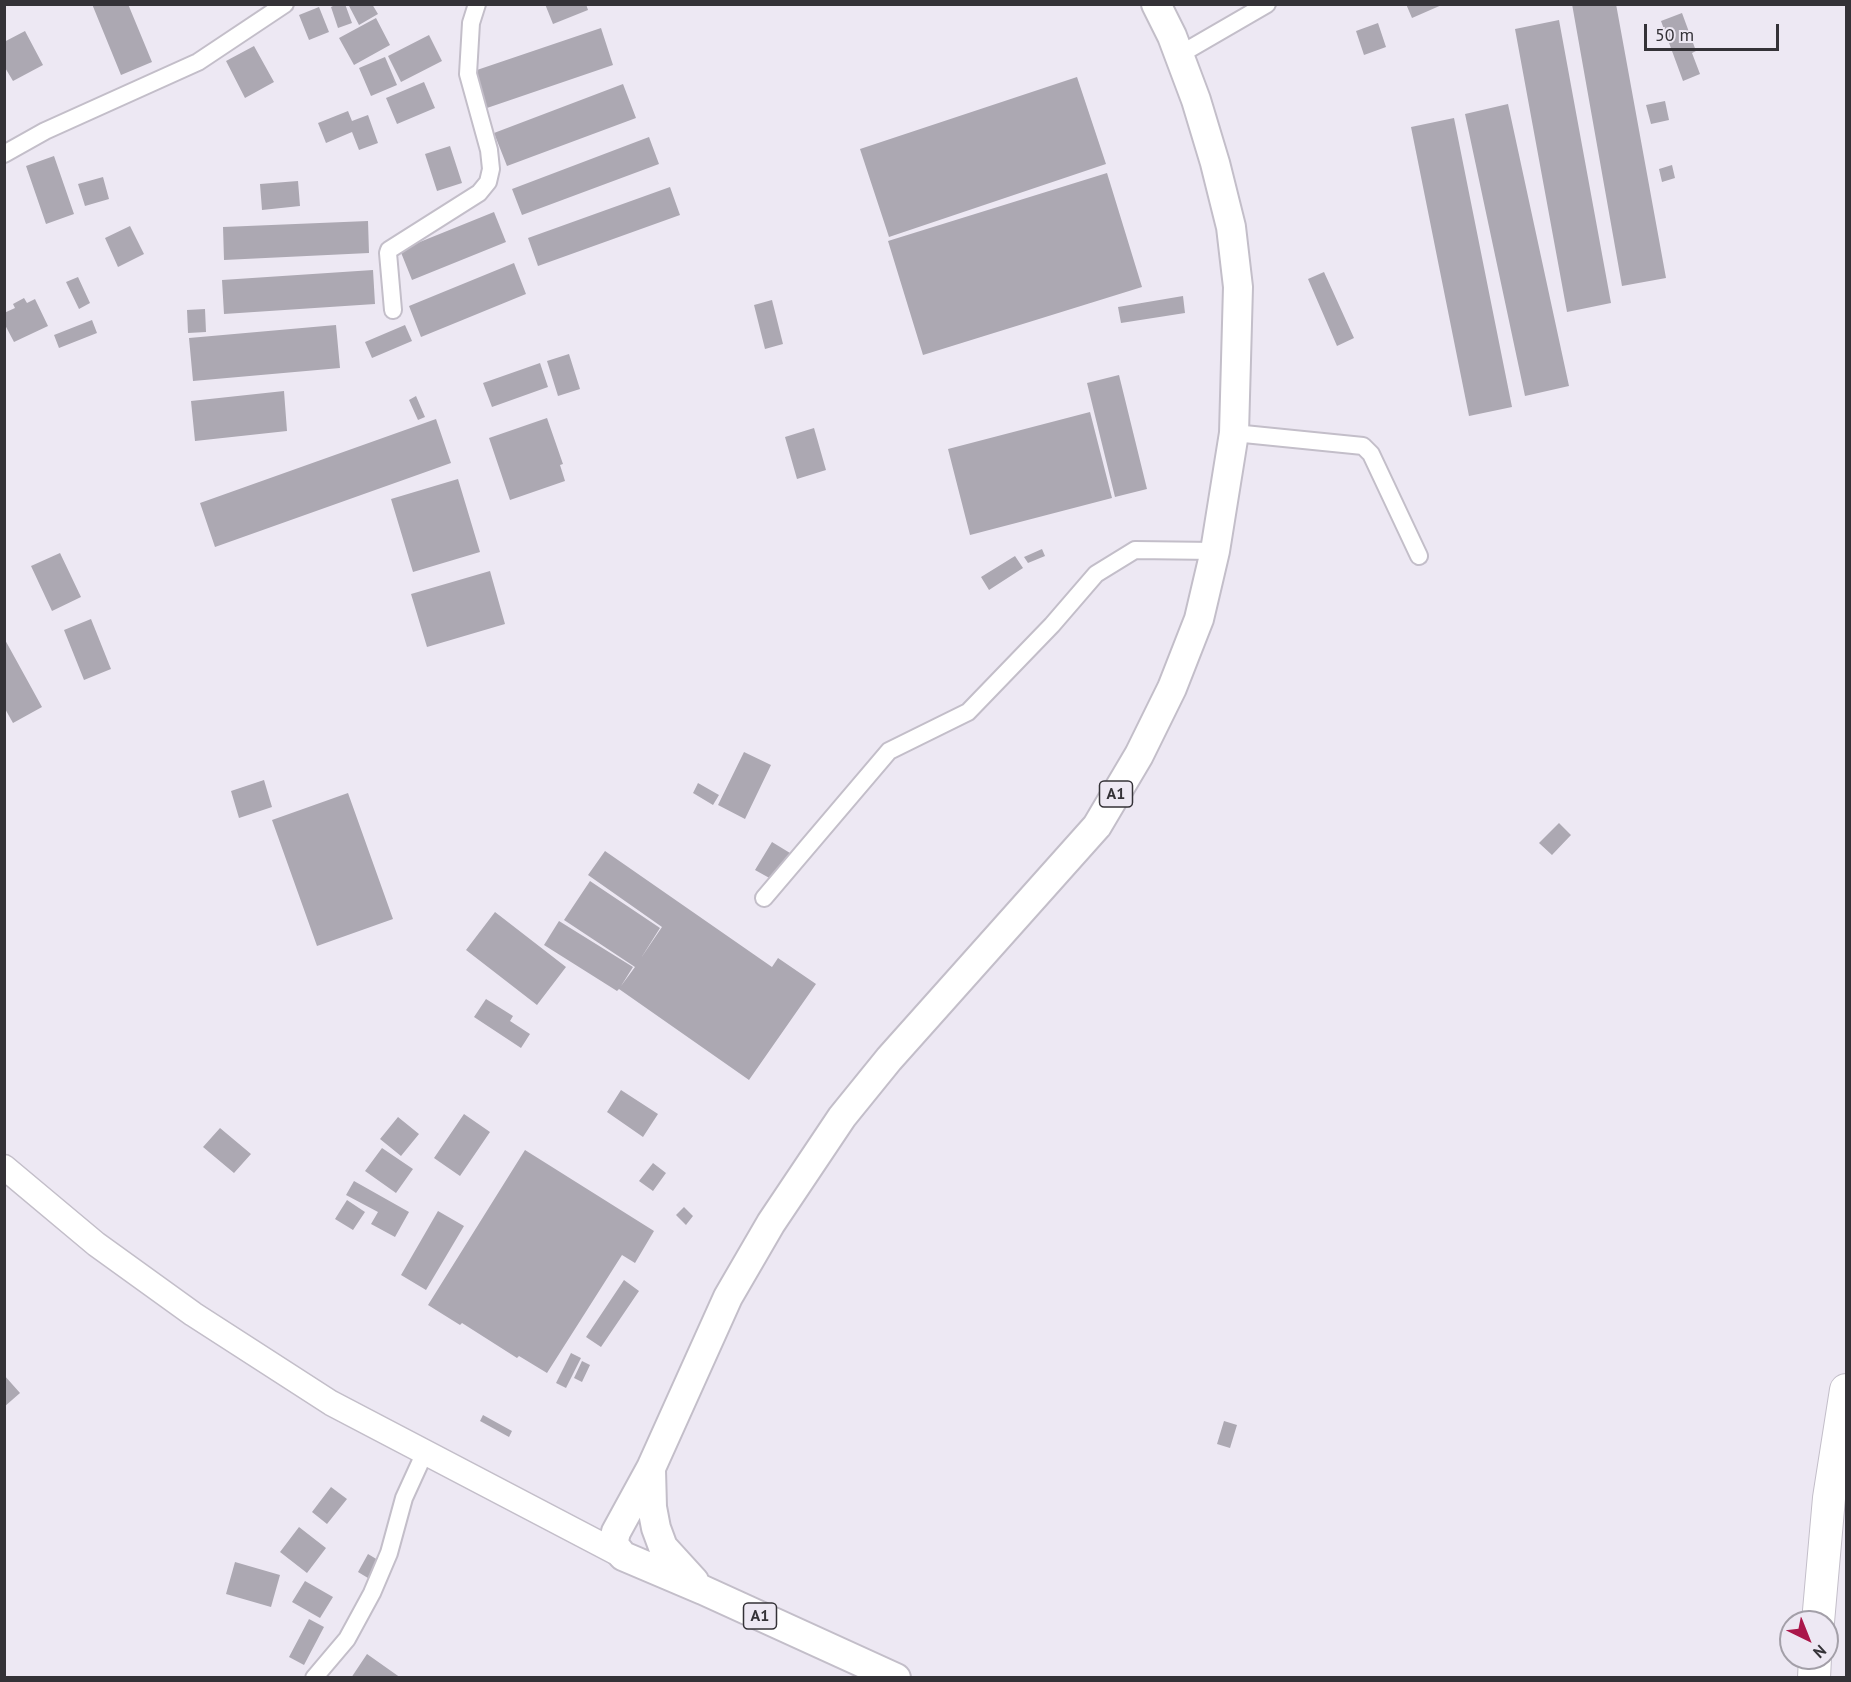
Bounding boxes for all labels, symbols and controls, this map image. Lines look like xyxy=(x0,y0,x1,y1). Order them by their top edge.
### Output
scale bar xyxy=(1647,12,1782,50)
text: 50 m xyxy=(1655,23,1694,46)
road number: A1 xyxy=(1100,781,1132,807)
road number: A1 xyxy=(744,1603,777,1629)
north arrow xyxy=(1779,1610,1839,1670)
text: N xyxy=(1809,1641,1831,1663)

